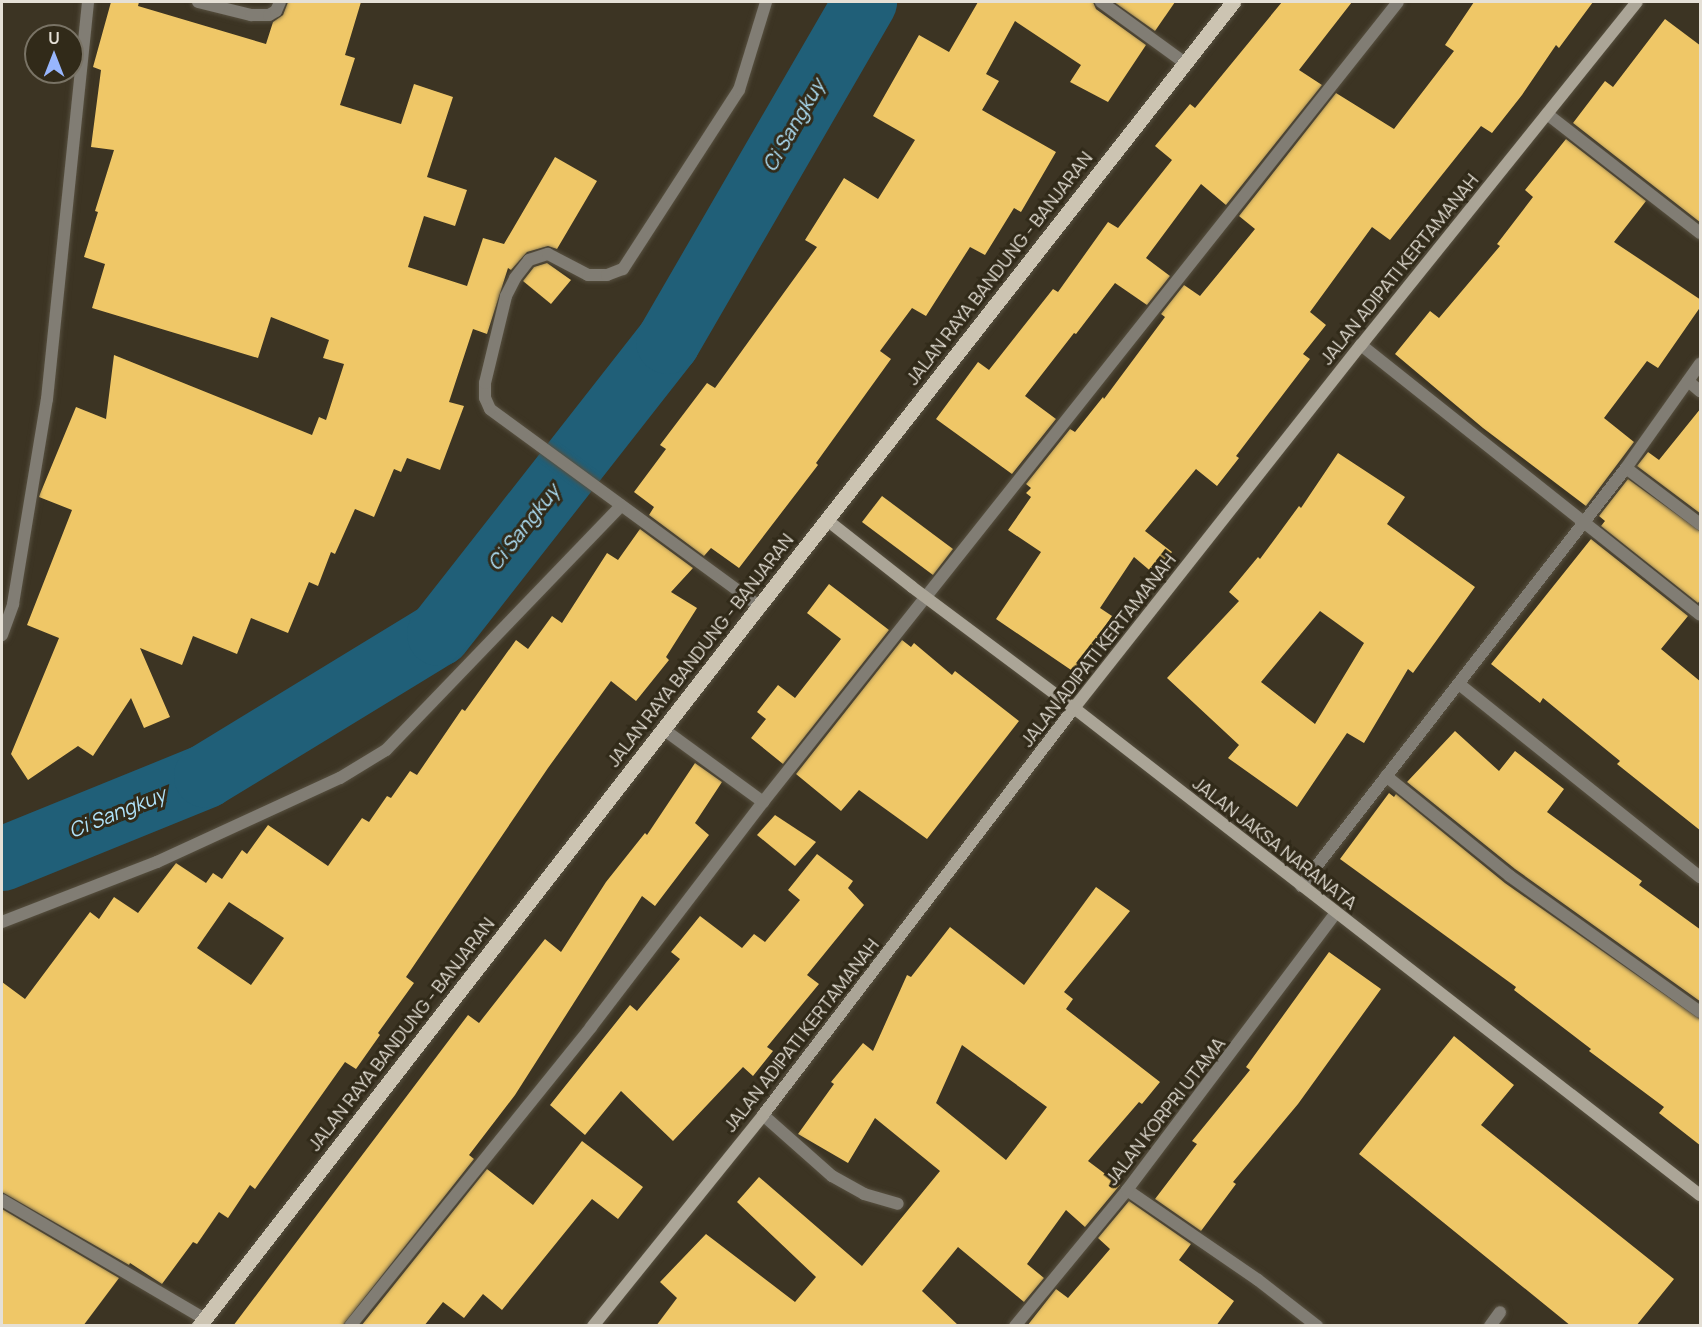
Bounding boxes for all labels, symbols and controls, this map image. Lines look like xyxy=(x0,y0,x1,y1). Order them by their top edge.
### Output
north arrow xyxy=(24,24,84,84)
text: U xyxy=(48,27,60,49)
water label: Ci Sangkuy xyxy=(757,75,829,175)
street label: JALAN RAYA BANDUNG - BANJARAN xyxy=(901,147,1097,389)
street label: JALAN ADIPATI KERTAMANAH xyxy=(1315,169,1483,369)
water label: Ci Sangkuy xyxy=(482,479,564,575)
street label: JALAN RAYA BANDUNG - BANJARAN xyxy=(602,529,798,771)
street label: JALAN ADIPATI KERTAMANAH xyxy=(1016,549,1180,751)
street label: JALAN JAKSA NARANATA xyxy=(1189,772,1361,914)
water label: Ci Sangkuy xyxy=(65,782,169,842)
street label: JALAN RAYA BANDUNG - BANJARAN xyxy=(303,913,499,1155)
street label: JALAN ADIPATI KERTAMANAH xyxy=(719,934,883,1136)
street label: JALAN KORPRI UTAMA xyxy=(1101,1033,1229,1189)

